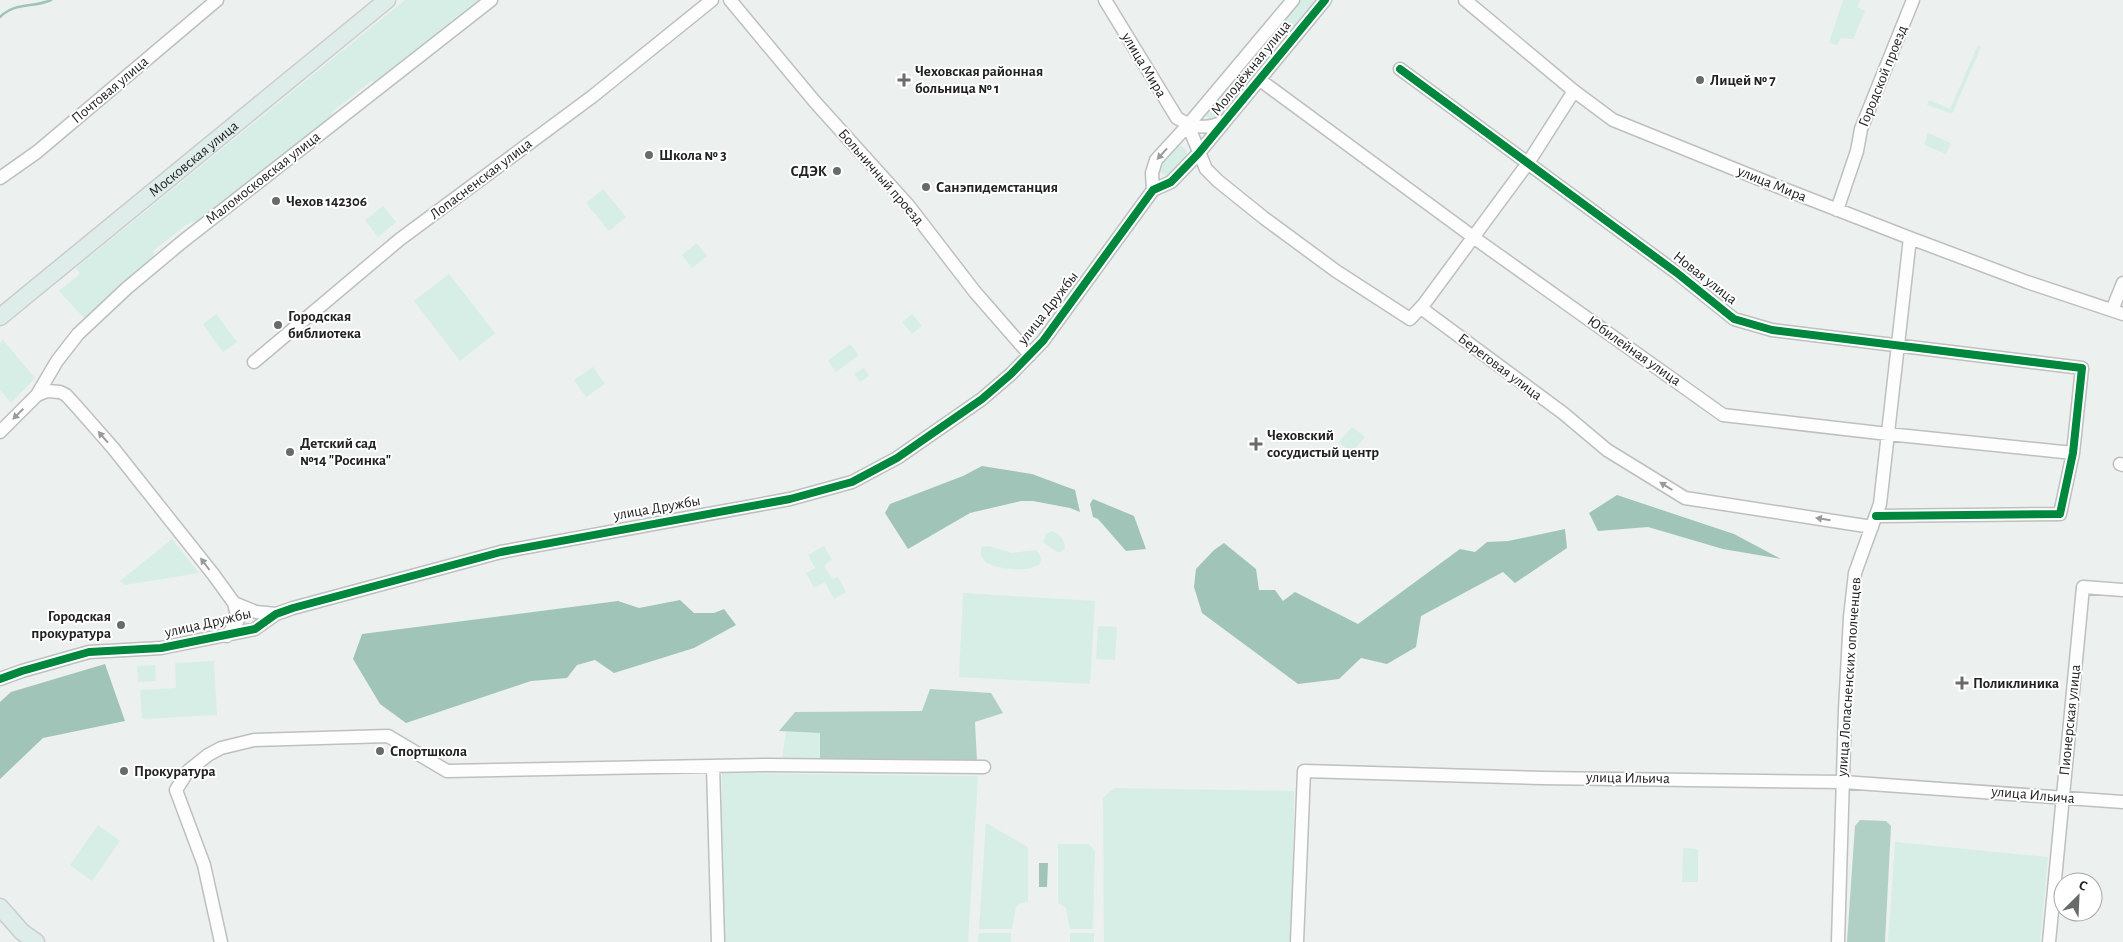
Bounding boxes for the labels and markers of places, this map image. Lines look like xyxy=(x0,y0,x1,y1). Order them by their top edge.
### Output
place label: Чеховская районная больница № 1 xyxy=(915,64,1043,96)
marker: Чеховская районная больница № 1 xyxy=(897,73,911,87)
place label: Лицей № 7 xyxy=(1710,73,1776,88)
marker: Лицей № 7 xyxy=(1694,74,1706,86)
place label: Школа № 3 xyxy=(659,148,727,163)
marker: Школа № 3 xyxy=(643,149,655,161)
place label: СДЭК xyxy=(791,164,827,179)
marker: СДЭК xyxy=(831,165,843,177)
place label: Санэпидемстанция xyxy=(936,180,1058,195)
marker: Санэпидемстанция xyxy=(920,181,932,193)
place label: Чехов 142306 xyxy=(286,194,367,209)
marker: Чехов 142306 xyxy=(270,195,282,207)
place label: Городская библиотека xyxy=(288,309,361,341)
marker: Городская библиотека xyxy=(272,319,284,331)
place label: Чеховский сосудистый центр xyxy=(1267,428,1379,460)
place label: Детский сад №14 "Росинка" xyxy=(300,436,391,468)
marker: Чеховский сосудистый центр xyxy=(1249,437,1263,451)
marker: Детский сад №14 "Росинка" xyxy=(284,446,296,458)
place label: Городская прокуратура xyxy=(31,609,111,641)
marker: Городская прокуратура xyxy=(115,619,127,631)
marker: Поликлиника xyxy=(1955,676,1969,690)
place label: Поликлиника xyxy=(1973,676,2059,691)
place label: Спортшкола xyxy=(390,744,467,759)
marker: Спортшкола xyxy=(374,745,386,757)
place label: Прокуратура xyxy=(134,764,216,779)
marker: Прокуратура xyxy=(118,765,130,777)

